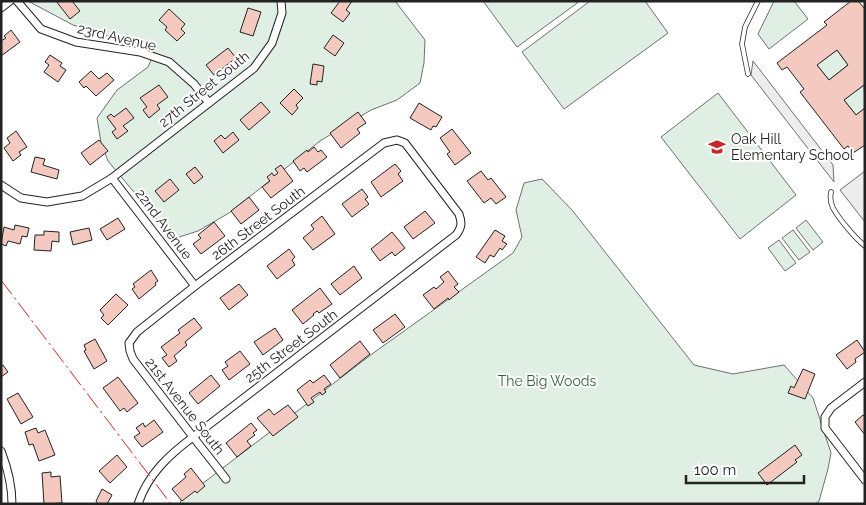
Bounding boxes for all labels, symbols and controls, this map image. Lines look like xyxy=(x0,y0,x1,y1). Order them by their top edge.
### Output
street label: 23rd Avenue xyxy=(76,20,158,54)
street label: 27th Street South xyxy=(156,48,252,130)
place label: Oak Hill Elementary School xyxy=(731,131,854,163)
school or university icon: Oak Hill Elementary School xyxy=(707,137,727,157)
street label: 26th Street South xyxy=(208,183,308,263)
street label: 22nd Avenue xyxy=(132,186,196,262)
street label: 25th Street South xyxy=(242,306,340,386)
street label: 21st Avenue South xyxy=(142,354,228,458)
park label: The Big Woods xyxy=(498,373,596,389)
scale bar xyxy=(686,452,804,484)
text: 100 m xyxy=(694,461,736,479)

